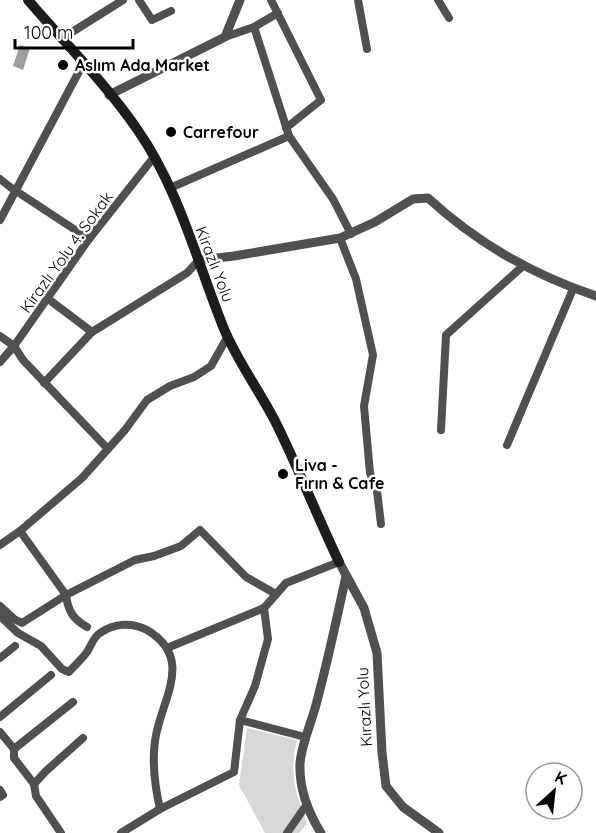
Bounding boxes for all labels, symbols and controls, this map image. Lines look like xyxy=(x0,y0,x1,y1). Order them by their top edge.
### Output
scale bar xyxy=(15,12,134,50)
text: 100 m xyxy=(24,21,73,44)
place label: Aslım Ada Market xyxy=(75,55,210,75)
marker: Aslım Ada Market xyxy=(56,58,70,72)
place label: Carrefour xyxy=(183,122,259,142)
marker: Carrefour xyxy=(164,125,178,139)
street label: Kirazlı Yolu 4. Sokak xyxy=(15,187,117,317)
street label: Kirazlı Yolu xyxy=(191,223,239,305)
place label: Liva - Fırın & Cafe xyxy=(295,455,384,493)
marker: Liva - Fırın & Cafe xyxy=(276,467,290,481)
street label: Kırazlı Yolu xyxy=(352,667,376,747)
north arrow xyxy=(524,761,584,821)
text: K xyxy=(552,766,570,789)

